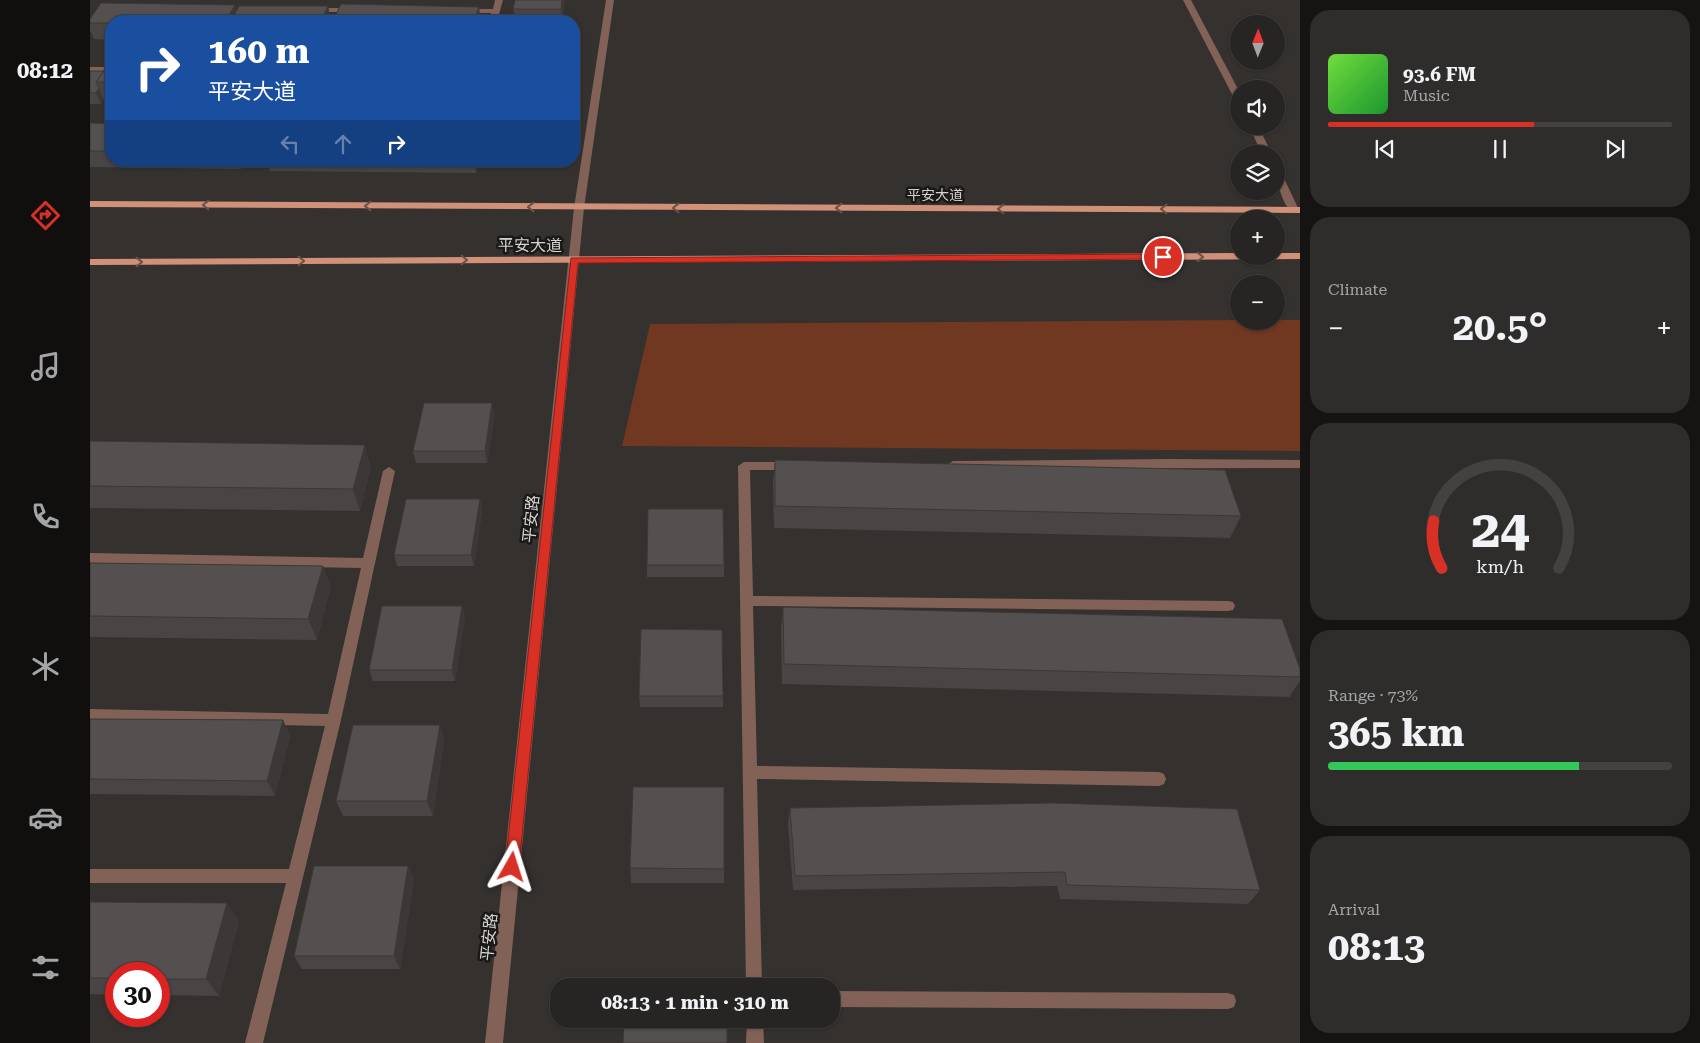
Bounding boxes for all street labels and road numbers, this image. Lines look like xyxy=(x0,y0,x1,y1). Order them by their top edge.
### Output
street label: 平安大道 xyxy=(907,187,963,203)
street label: 平安大道 xyxy=(498,236,562,255)
street label: 平安路 xyxy=(519,494,543,544)
street label: 平安路 xyxy=(477,912,501,962)

